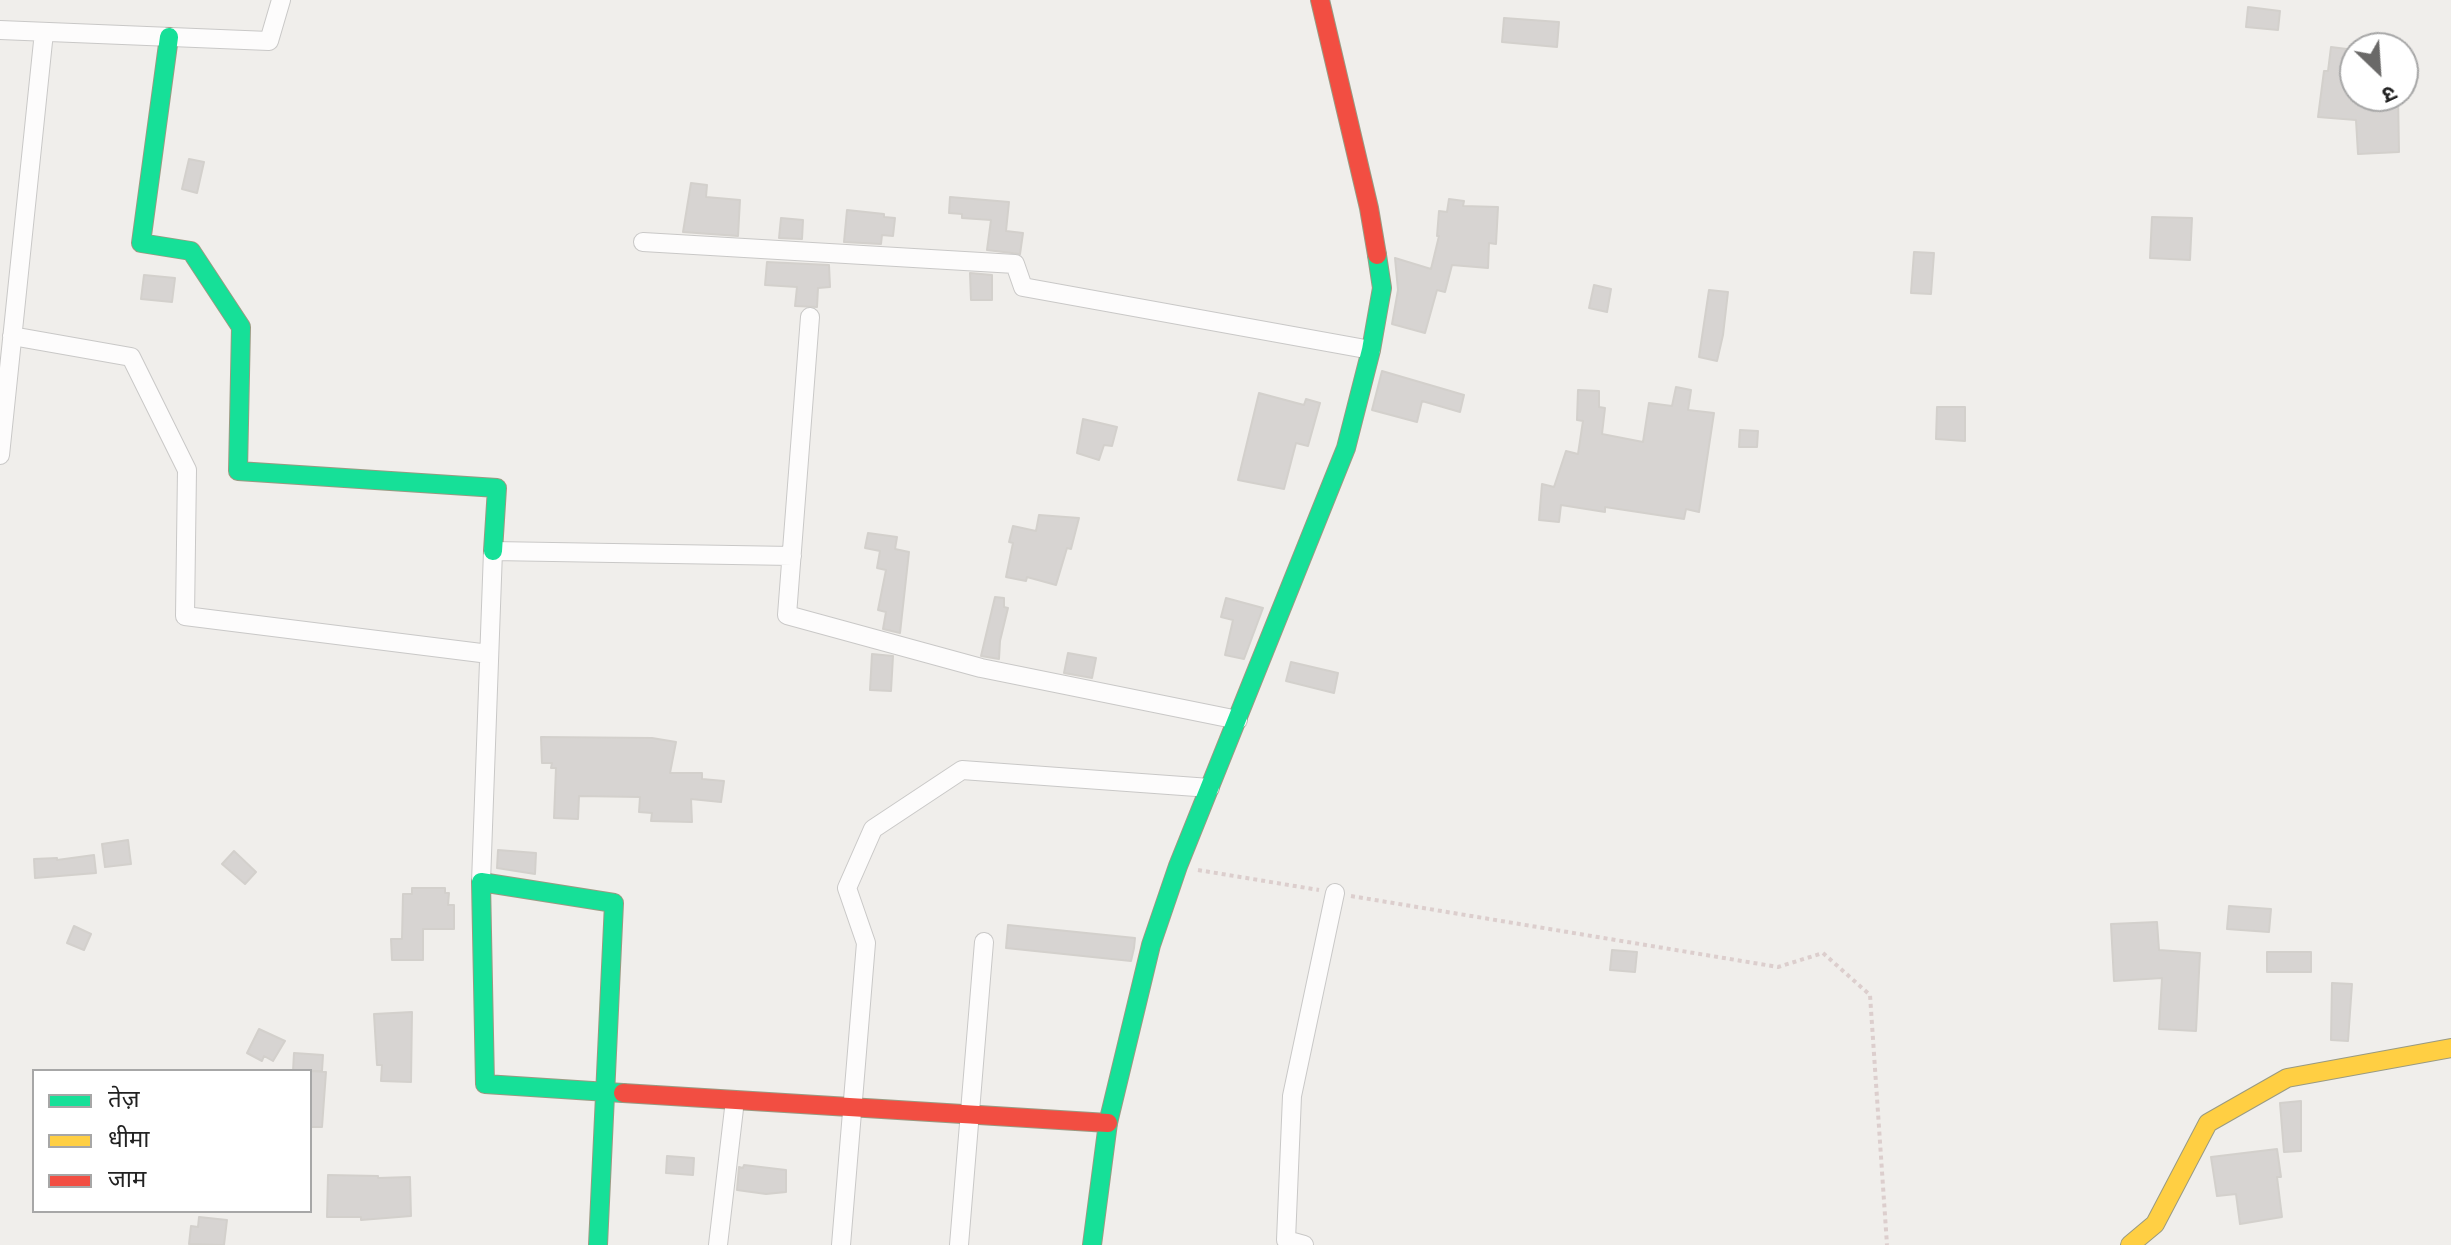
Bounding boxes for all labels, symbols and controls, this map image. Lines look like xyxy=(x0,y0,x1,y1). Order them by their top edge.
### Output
north arrow xyxy=(2339,32,2419,112)
text: उ xyxy=(2377,77,2400,107)
legend xyxy=(32,1069,312,1213)
text: तेज़ xyxy=(108,1086,140,1116)
text: धीमा xyxy=(108,1126,150,1156)
text: जाम xyxy=(108,1166,146,1196)

